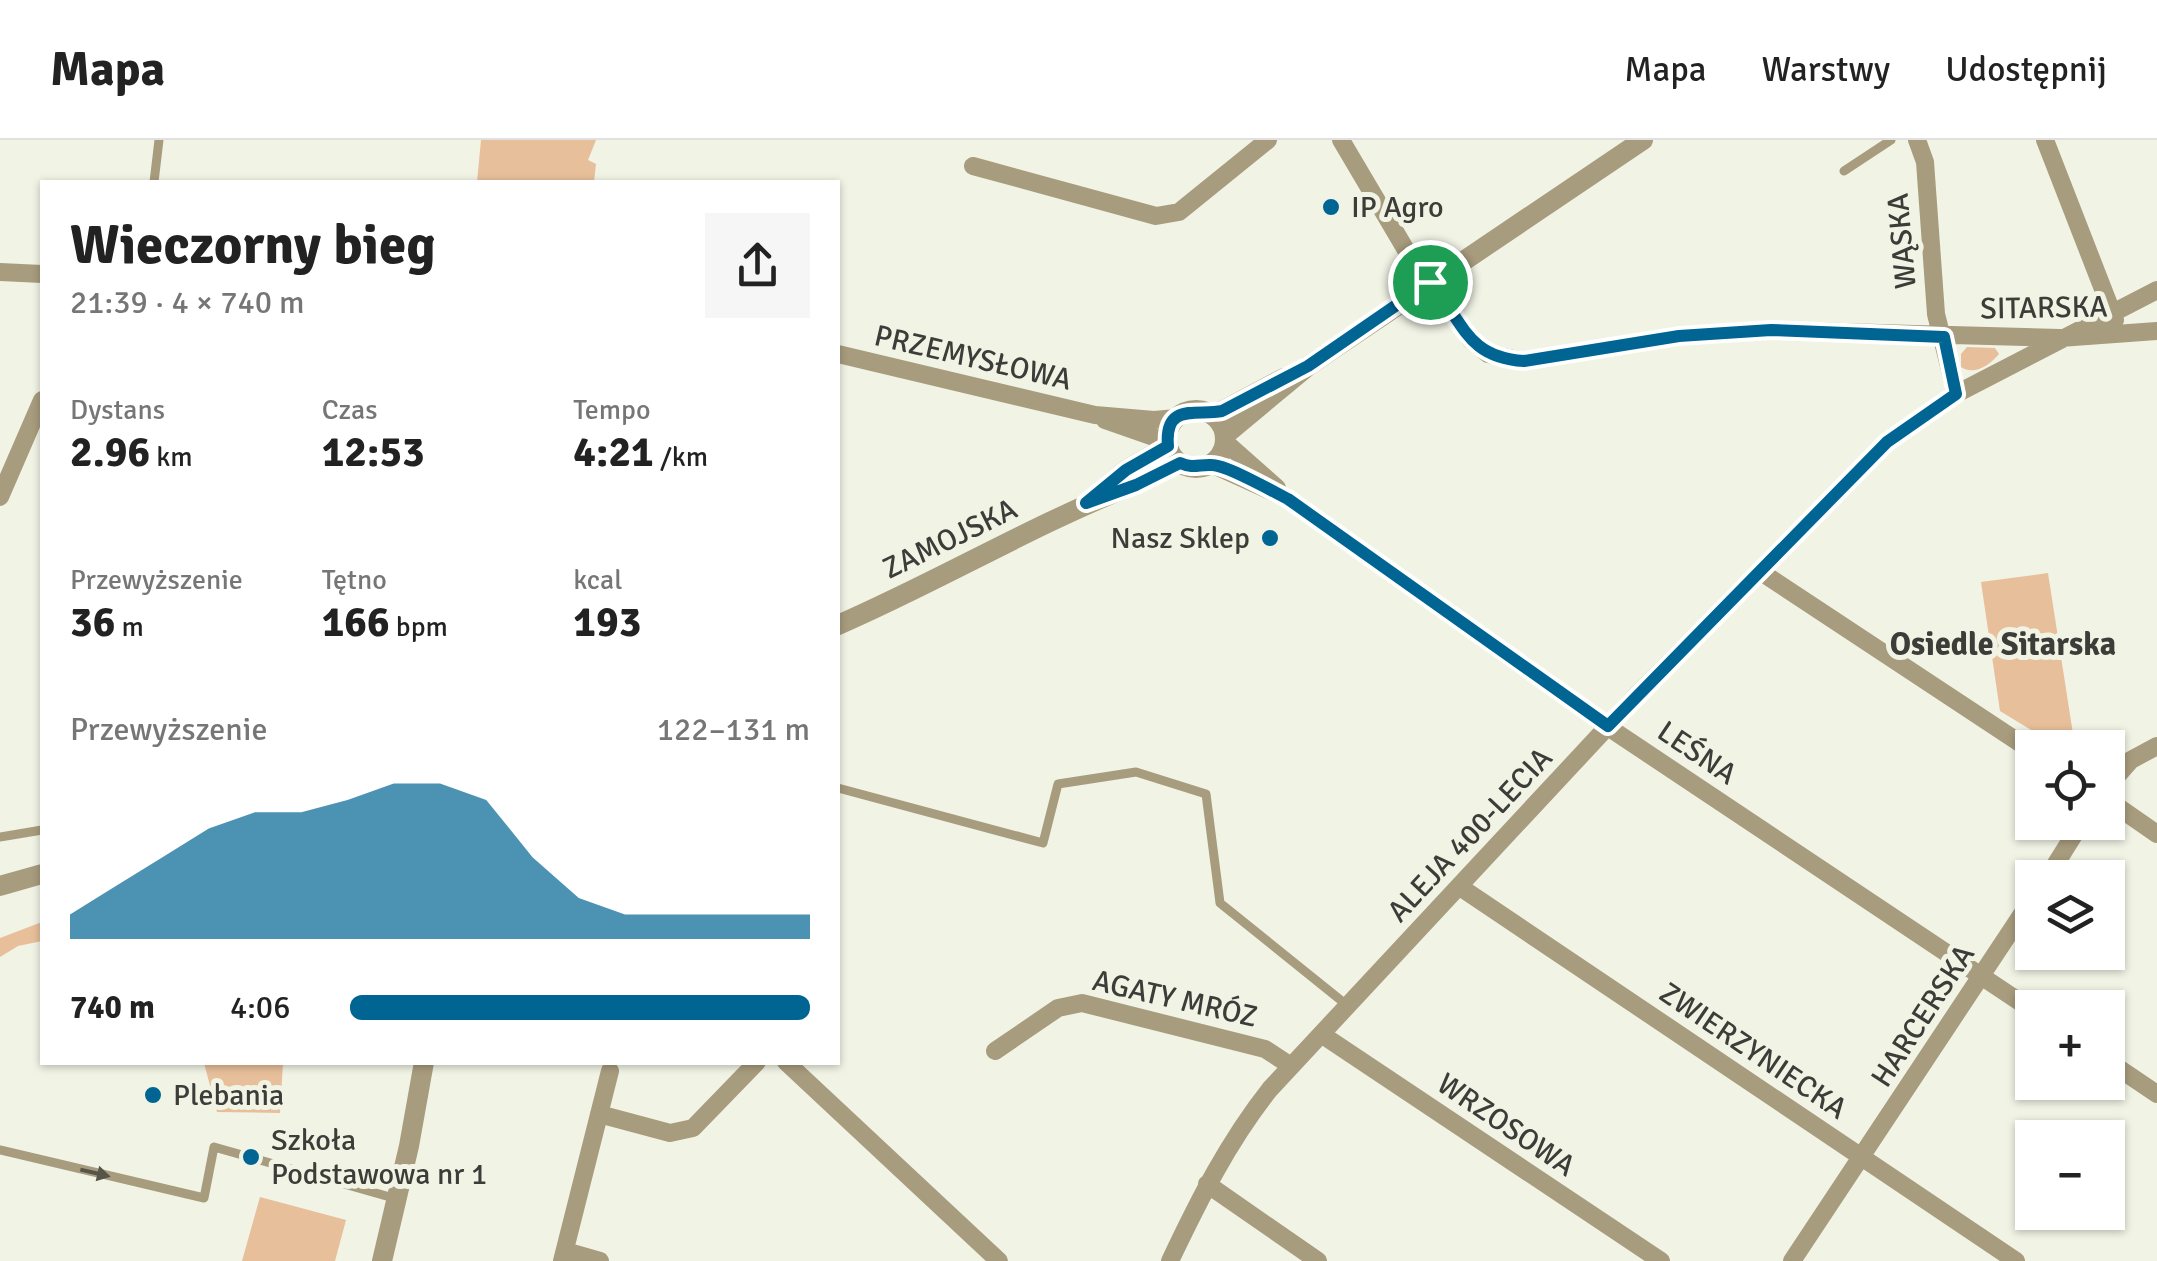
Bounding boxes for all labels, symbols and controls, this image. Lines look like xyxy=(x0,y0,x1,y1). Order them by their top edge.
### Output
text: Mapa xyxy=(50,40,165,99)
text: Mapa xyxy=(1624,48,1707,91)
text: Warstwy xyxy=(1762,48,1890,91)
text: Udostępnij xyxy=(1945,48,2107,91)
place label: IP Agro xyxy=(1351,189,1443,226)
street label: WĄSKA xyxy=(1879,192,1925,290)
marker: IP Agro xyxy=(1320,196,1342,218)
text: Wieczorny bieg xyxy=(70,211,436,279)
button: share xyxy=(705,213,810,318)
pin xyxy=(1388,240,1473,325)
icon: arrive xyxy=(1403,255,1458,310)
text: 21:39 · 4 × 740 m xyxy=(70,283,305,322)
street label: SITARSKA xyxy=(1980,288,2108,328)
street label: PRZEMYSŁOWA xyxy=(871,317,1075,399)
text: Dystans xyxy=(70,393,165,427)
text: Czas xyxy=(322,393,378,427)
text: Tempo xyxy=(573,393,651,427)
text: 2.96 xyxy=(70,427,150,478)
text: 12:53 xyxy=(322,427,425,478)
text: 4:21 xyxy=(573,427,654,478)
text: km xyxy=(150,440,193,474)
text: /km xyxy=(654,440,708,474)
street label: ZAMOJSKA xyxy=(877,491,1023,587)
place label: Nasz Sklep xyxy=(1111,520,1250,557)
marker: Nasz Sklep xyxy=(1259,527,1281,549)
text: Przewyższenie xyxy=(70,563,243,597)
text: Tętno xyxy=(322,563,387,597)
text: kcal xyxy=(573,563,622,597)
text: 36 xyxy=(70,597,115,648)
text: 166 xyxy=(322,597,390,648)
text: 193 xyxy=(573,597,641,648)
text: m xyxy=(115,610,144,644)
text: bpm xyxy=(390,610,448,644)
district label: Osiedle Sitarska xyxy=(1890,625,2116,664)
text: Przewyższenie xyxy=(70,710,267,749)
text: 122–131 m xyxy=(657,710,810,749)
street label: LEŚNA xyxy=(1650,713,1744,793)
map controls xyxy=(2015,730,2125,1230)
button: locate xyxy=(2015,730,2125,840)
street label: ALEJA 400-LECIA xyxy=(1380,740,1560,930)
button: layers xyxy=(2015,860,2125,970)
street label: HARCERSKA xyxy=(1863,938,1983,1094)
street label: AGATY MRÓZ xyxy=(1089,962,1261,1036)
street label: ZWIERZYNIECKA xyxy=(1652,975,1854,1127)
text: 740 m xyxy=(70,988,155,1027)
text: 4:06 xyxy=(230,988,290,1027)
button: + xyxy=(2015,990,2125,1100)
street label: WRZOSOWA xyxy=(1430,1065,1582,1185)
place label: Plebania xyxy=(173,1077,284,1114)
marker: Plebania xyxy=(142,1084,164,1106)
button: − xyxy=(2015,1120,2125,1230)
place label: Szkoła Podstawowa nr 1 xyxy=(271,1122,487,1193)
marker: Szkoła Podstawowa nr 1 xyxy=(240,1146,262,1168)
one-way arrow xyxy=(80,1166,111,1181)

